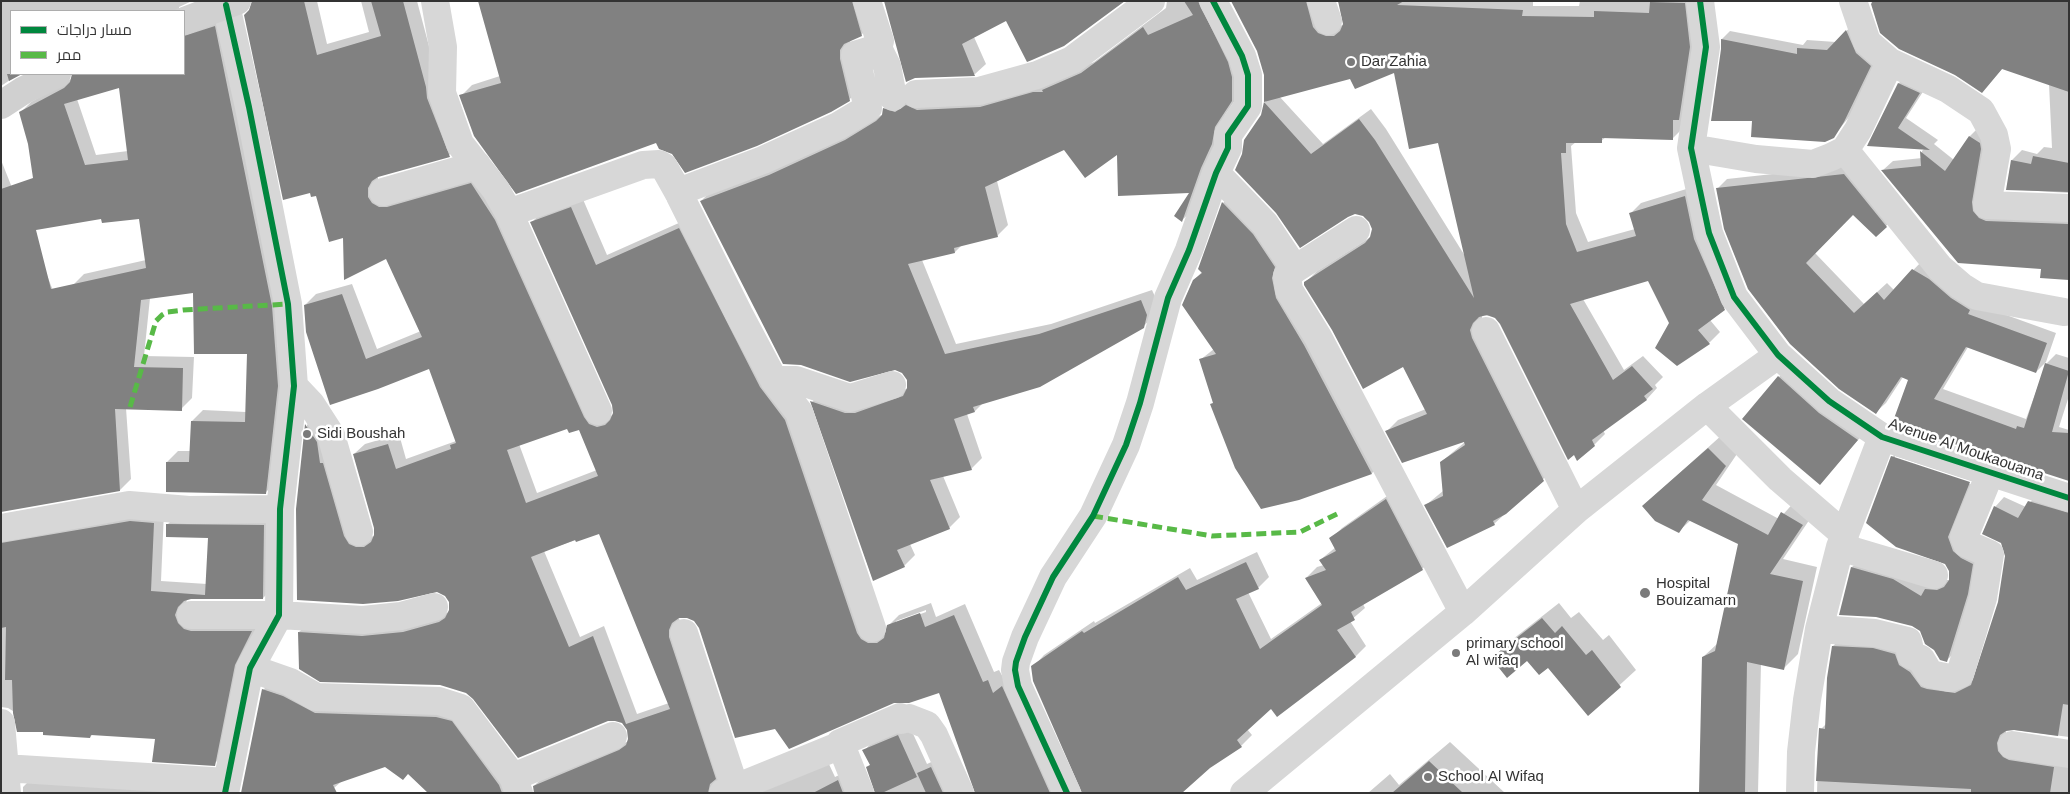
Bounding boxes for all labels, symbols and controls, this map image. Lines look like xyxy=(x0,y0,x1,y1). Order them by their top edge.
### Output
legend xyxy=(10,10,185,75)
text: مسار دراجات xyxy=(57,21,132,38)
text: ممر xyxy=(57,46,81,63)
place label: Dar Zahia xyxy=(1361,53,1427,71)
marker: Dar Zahia xyxy=(1345,56,1357,68)
street label: Avenue Al Moukaouama xyxy=(1886,415,2046,485)
place label: Sidi Boushah xyxy=(317,425,405,443)
marker: Sidi Boushah xyxy=(301,428,313,440)
place label: Hospital Bouizamarn xyxy=(1656,575,1736,610)
marker: Hospital Bouizamarn xyxy=(1638,586,1652,600)
place label: primary school Al wifaq xyxy=(1466,635,1564,670)
marker: primary school Al wifaq xyxy=(1450,647,1462,659)
place label: School Al Wifaq xyxy=(1438,768,1544,786)
marker: School Al Wifaq xyxy=(1422,771,1434,783)

